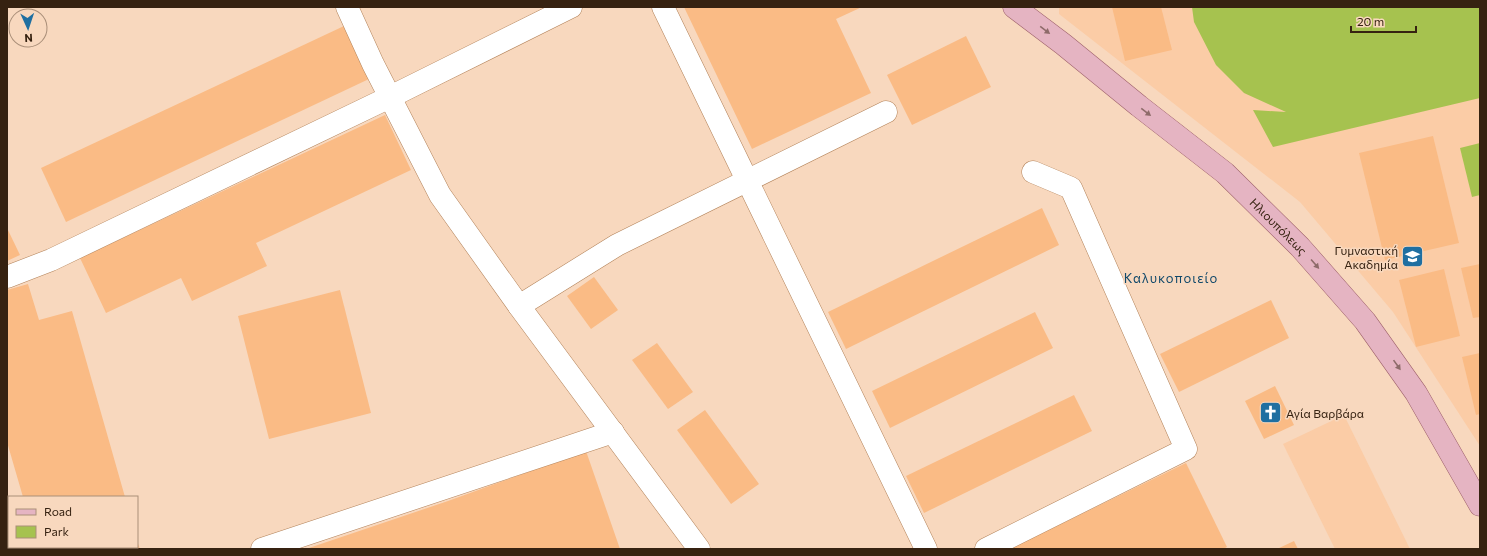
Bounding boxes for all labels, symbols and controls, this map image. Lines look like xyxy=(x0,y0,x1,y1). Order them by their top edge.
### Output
north arrow xyxy=(8,8,48,48)
scale bar xyxy=(1351,8,1416,34)
text: 20 m xyxy=(1357,14,1384,28)
one-way arrow xyxy=(1040,26,1050,34)
text: N xyxy=(24,32,33,45)
one-way arrow xyxy=(1141,108,1152,116)
street label: Ηλιουπόλεως xyxy=(1247,195,1310,257)
place label: Γυμναστική Ακαδημία xyxy=(1335,243,1398,271)
school or university icon: Γυμναστική Ακαδημία xyxy=(1400,244,1426,270)
one-way arrow xyxy=(1311,259,1320,269)
district label: Καλυκοποιείο xyxy=(1124,270,1218,286)
one-way arrow xyxy=(1393,360,1401,370)
church icon: Αγία Βαρβάρα xyxy=(1257,400,1283,426)
place label: Αγία Βαρβάρα xyxy=(1286,406,1364,420)
legend xyxy=(8,496,138,548)
text: Road xyxy=(44,504,72,518)
text: Park xyxy=(44,524,70,538)

